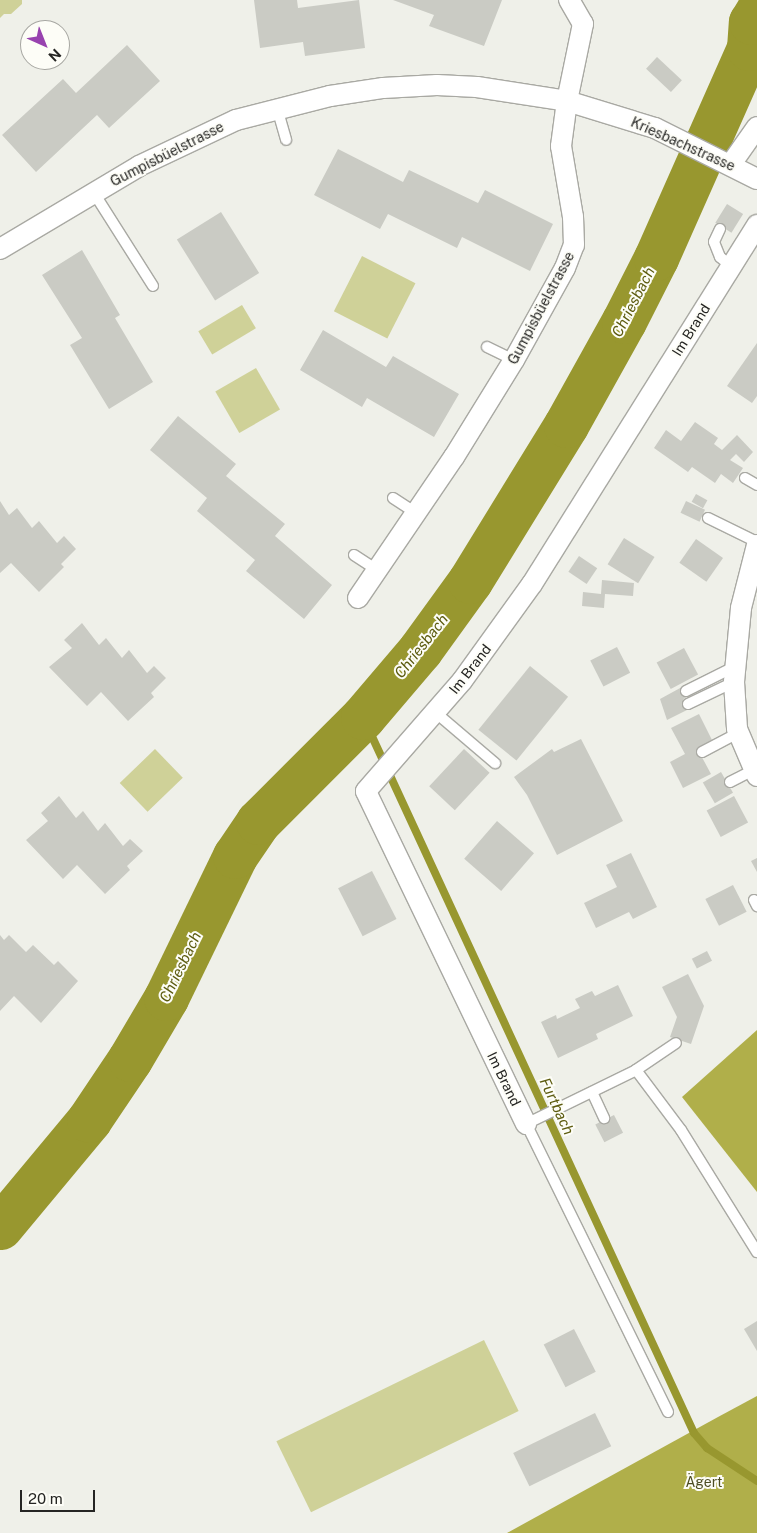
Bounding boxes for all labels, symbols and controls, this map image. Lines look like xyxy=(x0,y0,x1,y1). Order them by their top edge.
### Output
north arrow xyxy=(20,20,70,70)
text: N xyxy=(45,46,64,65)
street label: Kriesbachstrasse xyxy=(628,113,738,175)
street label: Gumpisbüelstrasse xyxy=(107,118,227,190)
street label: Gumpisbüelstrasse xyxy=(504,249,578,367)
water label: Chriesbach xyxy=(608,264,658,340)
street label: Im Brand xyxy=(668,301,714,359)
water label: Chriesbach xyxy=(391,611,451,681)
street label: Im Brand xyxy=(445,641,495,697)
water label: Chriesbach xyxy=(155,929,205,1005)
street label: Im Brand xyxy=(484,1049,524,1109)
water label: Furtbach xyxy=(536,1075,578,1137)
park label: Ägert xyxy=(686,1474,722,1490)
scale bar xyxy=(22,1480,98,1512)
text: 20 m xyxy=(28,1490,63,1507)

